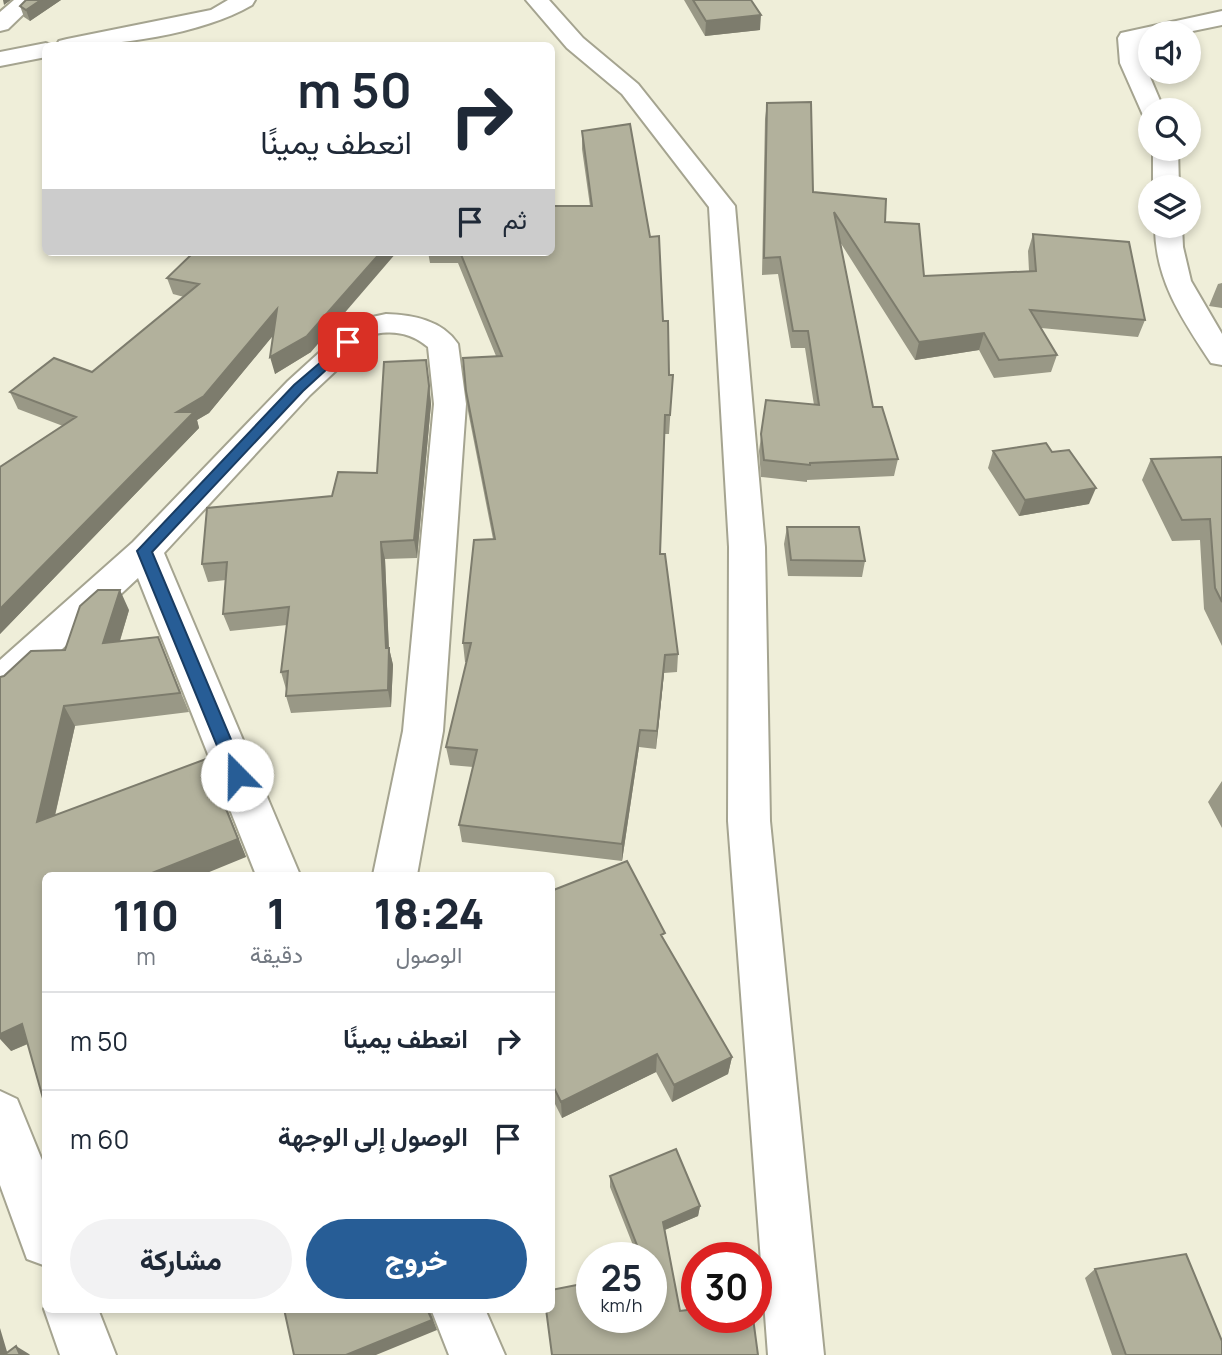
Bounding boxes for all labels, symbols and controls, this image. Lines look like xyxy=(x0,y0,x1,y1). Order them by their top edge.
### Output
map controls xyxy=(1138,21,1201,238)
button: sound xyxy=(1138,21,1201,84)
text: 50 m xyxy=(297,56,412,123)
icon: right xyxy=(436,70,527,161)
button: search xyxy=(1138,98,1201,161)
text: انعطف يمينًا xyxy=(260,120,412,164)
button: layers xyxy=(1138,175,1201,238)
text: ثم xyxy=(503,201,527,237)
icon: arrive xyxy=(451,203,489,241)
pin xyxy=(318,312,378,372)
icon: arrive xyxy=(329,323,367,361)
position arrow xyxy=(200,738,274,812)
text: 1 xyxy=(267,884,286,942)
text: 18:24 xyxy=(374,884,484,942)
text: 110 xyxy=(113,886,179,944)
text: دقيقة xyxy=(250,938,303,970)
text: الوصول xyxy=(396,938,462,970)
text: m xyxy=(136,940,156,972)
text: انعطف يمينًا xyxy=(343,1020,468,1056)
icon: right xyxy=(489,1022,527,1060)
text: 50 m xyxy=(70,1023,128,1059)
text: الوصول إلى الوجهة xyxy=(278,1118,468,1154)
icon: arrive xyxy=(489,1120,527,1158)
text: 60 m xyxy=(70,1121,129,1157)
button: مشاركة xyxy=(70,1219,292,1299)
button: خروج xyxy=(306,1219,527,1299)
speed limit sign: 30 xyxy=(681,1242,772,1333)
text: 25 xyxy=(601,1254,642,1302)
text: km/h xyxy=(601,1293,642,1317)

